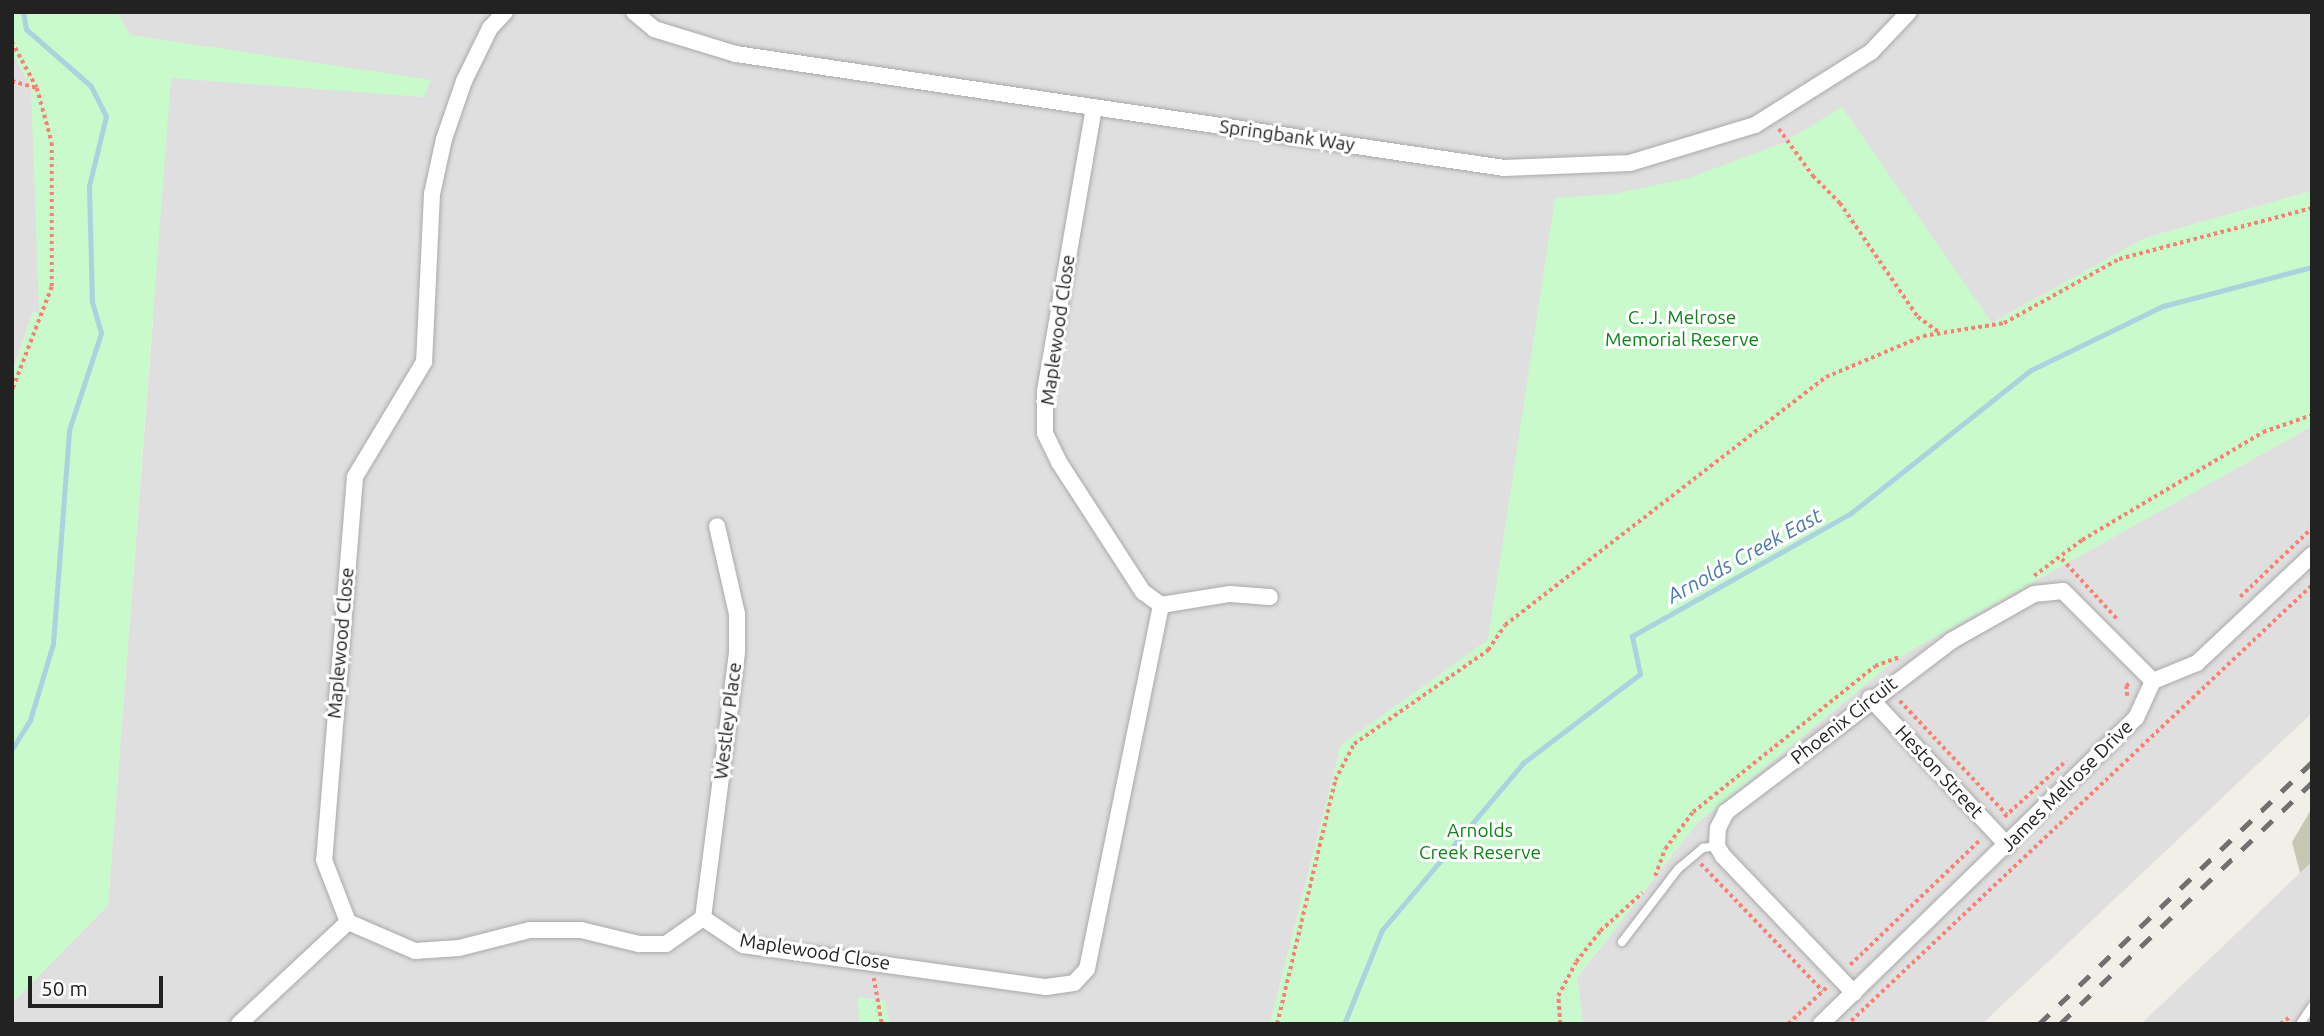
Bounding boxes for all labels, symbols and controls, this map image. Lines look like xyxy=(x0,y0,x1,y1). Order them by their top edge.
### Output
street label: Springbank Way xyxy=(1218,115,1356,157)
street label: Maplewood Close xyxy=(1036,253,1080,407)
park label: C. J. Melrose Memorial Reserve xyxy=(1605,307,1759,351)
water label: Arnolds Creek East xyxy=(1662,502,1826,608)
street label: Maplewood Close xyxy=(323,566,359,720)
street label: Westley Place xyxy=(710,661,746,781)
street label: Phoenix Circuit xyxy=(1786,672,1902,770)
street label: James Melrose Drive xyxy=(1996,715,2138,857)
street label: Heston Street xyxy=(1890,721,1988,823)
park label: Arnolds Creek Reserve xyxy=(1419,820,1541,864)
street label: Maplewood Close xyxy=(738,929,892,975)
scale bar xyxy=(32,962,166,1006)
text: 50 m xyxy=(41,976,88,1000)

